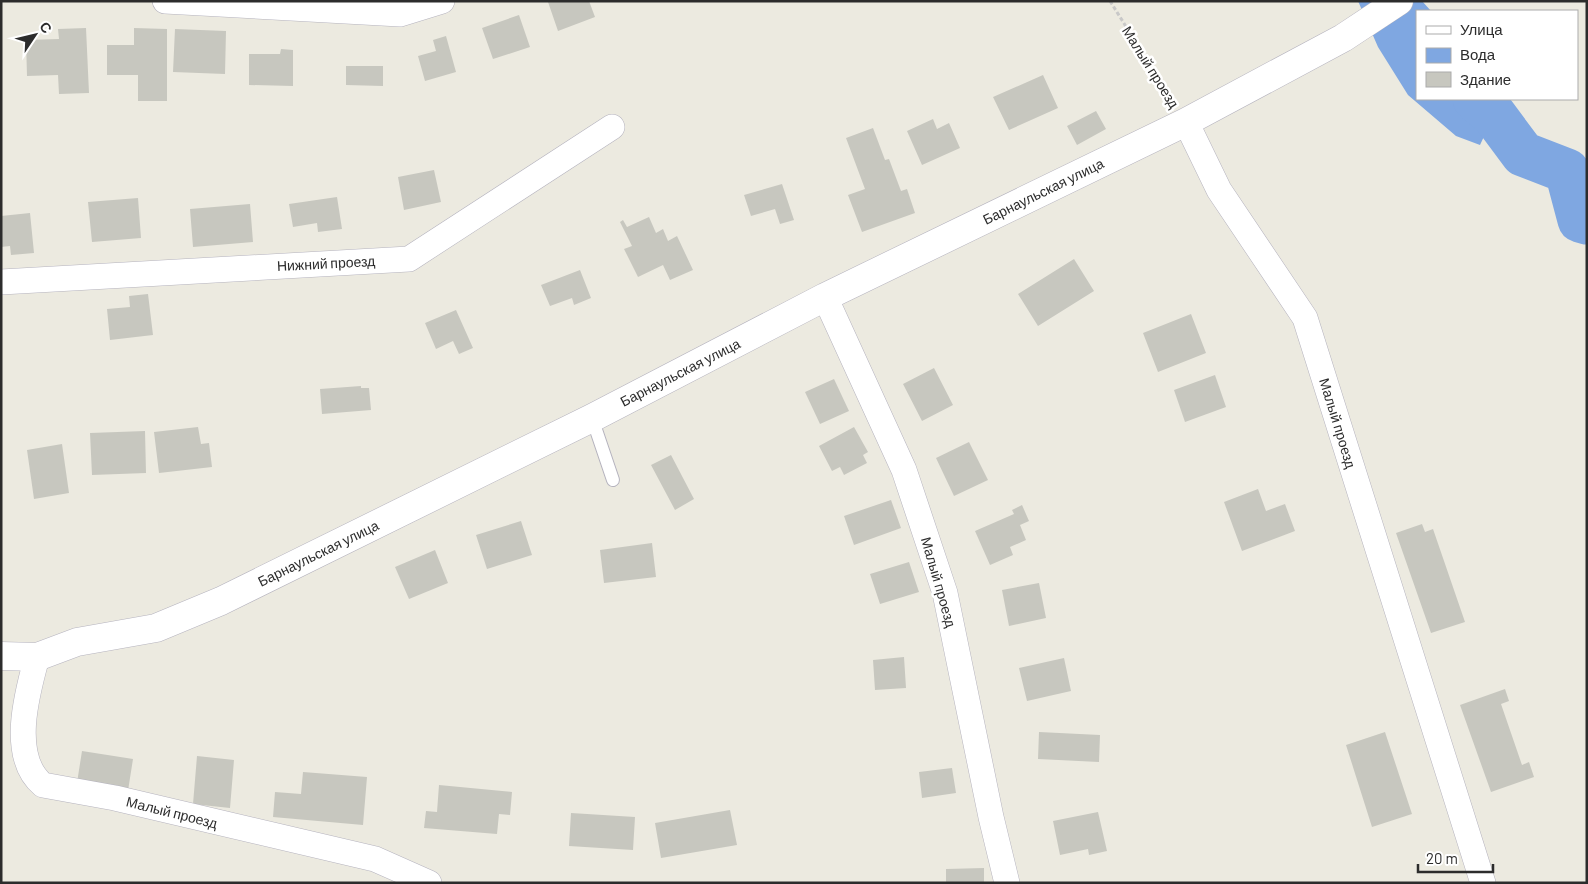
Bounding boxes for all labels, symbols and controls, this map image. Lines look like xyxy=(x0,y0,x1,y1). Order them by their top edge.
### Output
north arrow xyxy=(10,10,60,60)
legend xyxy=(1416,10,1578,100)
text: С xyxy=(36,18,56,36)
text: Улица xyxy=(1460,20,1503,38)
street label: Малый проезд xyxy=(1119,23,1183,111)
text: Вода xyxy=(1460,45,1496,63)
text: Здание xyxy=(1460,70,1511,88)
street label: Барнаульская улица xyxy=(980,154,1106,228)
street label: Нижний проезд xyxy=(276,252,376,274)
street label: Барнаульская улица xyxy=(617,334,743,410)
street label: Малый проезд xyxy=(1316,376,1360,470)
street label: Барнаульская улица xyxy=(255,516,381,590)
street label: Малый проезд xyxy=(918,535,960,629)
street label: Малый проезд xyxy=(125,792,219,832)
scale bar xyxy=(1418,842,1493,874)
text: 20 m xyxy=(1426,849,1458,867)

